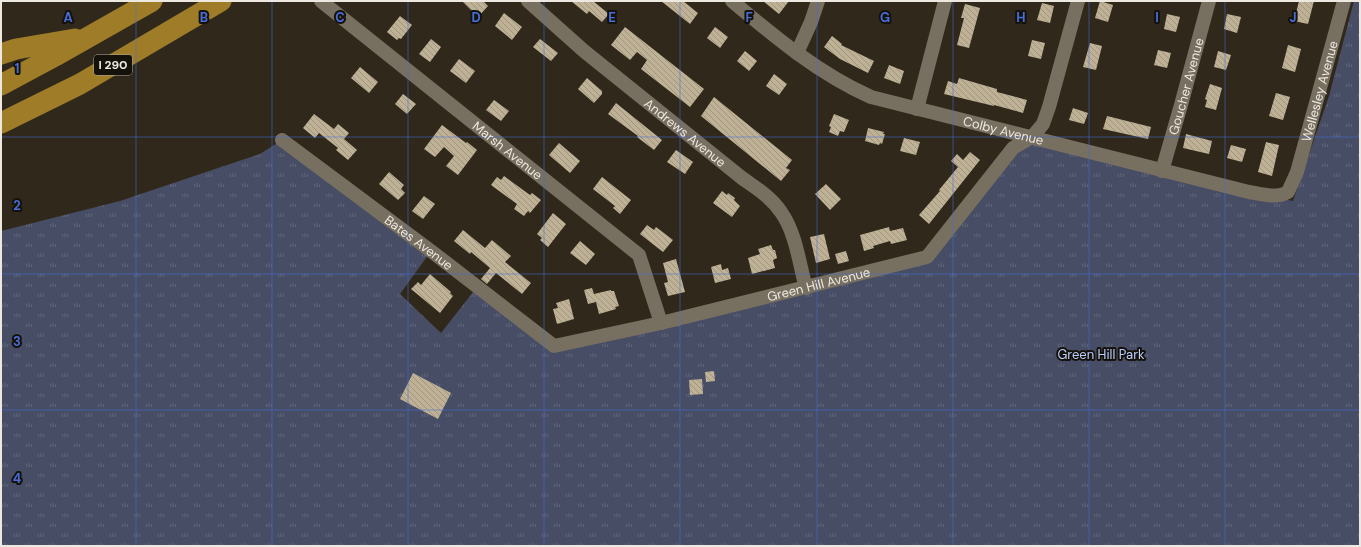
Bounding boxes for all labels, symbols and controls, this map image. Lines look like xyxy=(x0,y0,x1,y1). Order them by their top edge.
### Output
text: A xyxy=(63,9,73,26)
text: B xyxy=(200,9,208,26)
text: C xyxy=(335,9,345,26)
text: D xyxy=(471,9,481,26)
text: E xyxy=(608,9,616,26)
text: F xyxy=(745,9,753,26)
text: G xyxy=(880,9,890,26)
text: H xyxy=(1016,9,1026,26)
text: I xyxy=(1155,9,1159,26)
text: J xyxy=(1289,9,1297,26)
street label: Goucher Avenue xyxy=(1164,36,1207,137)
street label: Wellesley Avenue xyxy=(1297,39,1341,143)
road number: I 290 xyxy=(94,55,132,75)
text: 1 xyxy=(15,60,19,77)
street label: Andrews Avenue xyxy=(641,94,730,170)
street label: Colby Avenue xyxy=(961,112,1045,149)
street label: Marsh Avenue xyxy=(469,117,546,183)
text: 2 xyxy=(13,197,21,214)
street label: Bates Avenue xyxy=(381,211,457,274)
street label: Green Hill Avenue xyxy=(765,263,872,305)
text: 3 xyxy=(13,333,21,350)
park label: Green Hill Park xyxy=(1057,346,1145,363)
text: 4 xyxy=(13,470,21,487)

